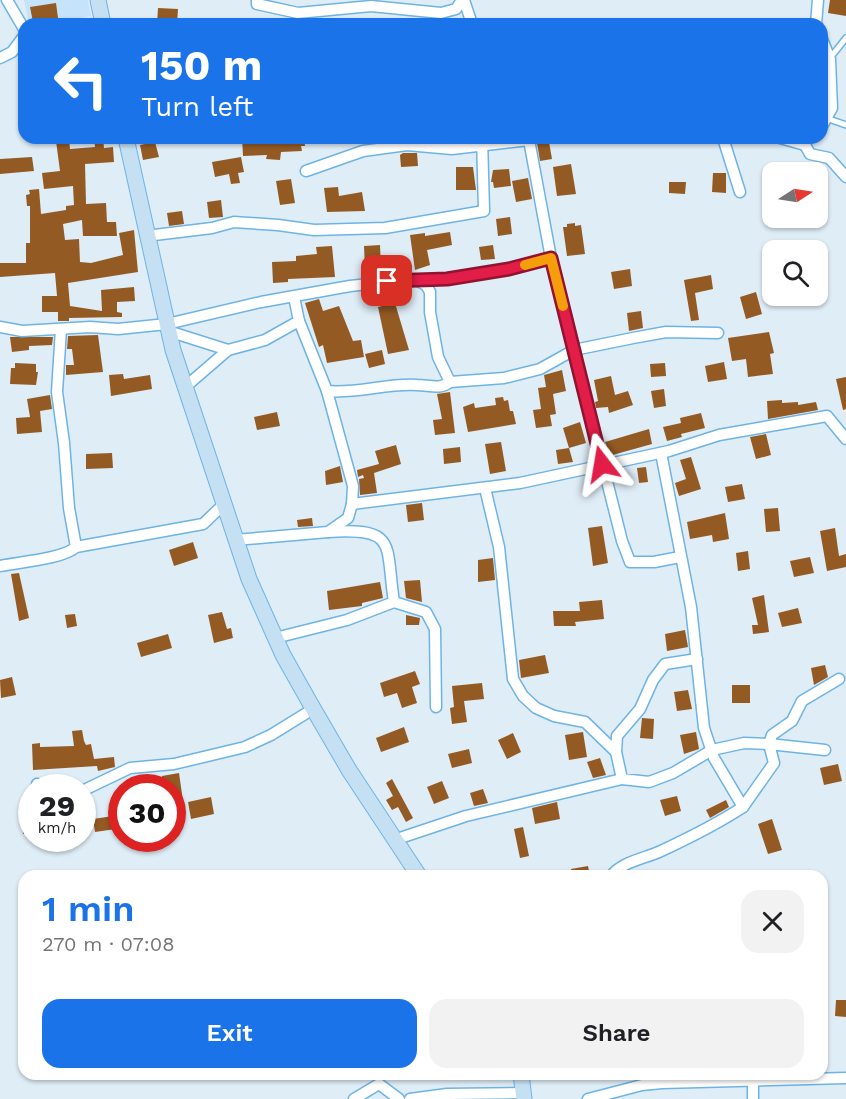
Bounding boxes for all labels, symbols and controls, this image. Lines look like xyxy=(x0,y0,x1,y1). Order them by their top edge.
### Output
text: 150 m xyxy=(141,41,262,90)
icon: left xyxy=(42,42,120,120)
text: Turn left xyxy=(141,91,253,123)
north arrow xyxy=(762,162,828,228)
map controls xyxy=(762,162,828,306)
button: search xyxy=(762,240,828,306)
pin xyxy=(361,255,412,306)
icon: arrive xyxy=(370,264,403,297)
position arrow xyxy=(570,432,634,496)
speed limit sign: 30 xyxy=(108,774,186,852)
text: 29 xyxy=(39,788,75,823)
text: km/h xyxy=(38,819,76,837)
text: 1 min xyxy=(42,888,134,930)
button: close xyxy=(741,890,804,953)
text: 270 m · 07:08 xyxy=(42,932,175,956)
button: Exit xyxy=(42,999,417,1068)
button: Share xyxy=(429,999,804,1068)

